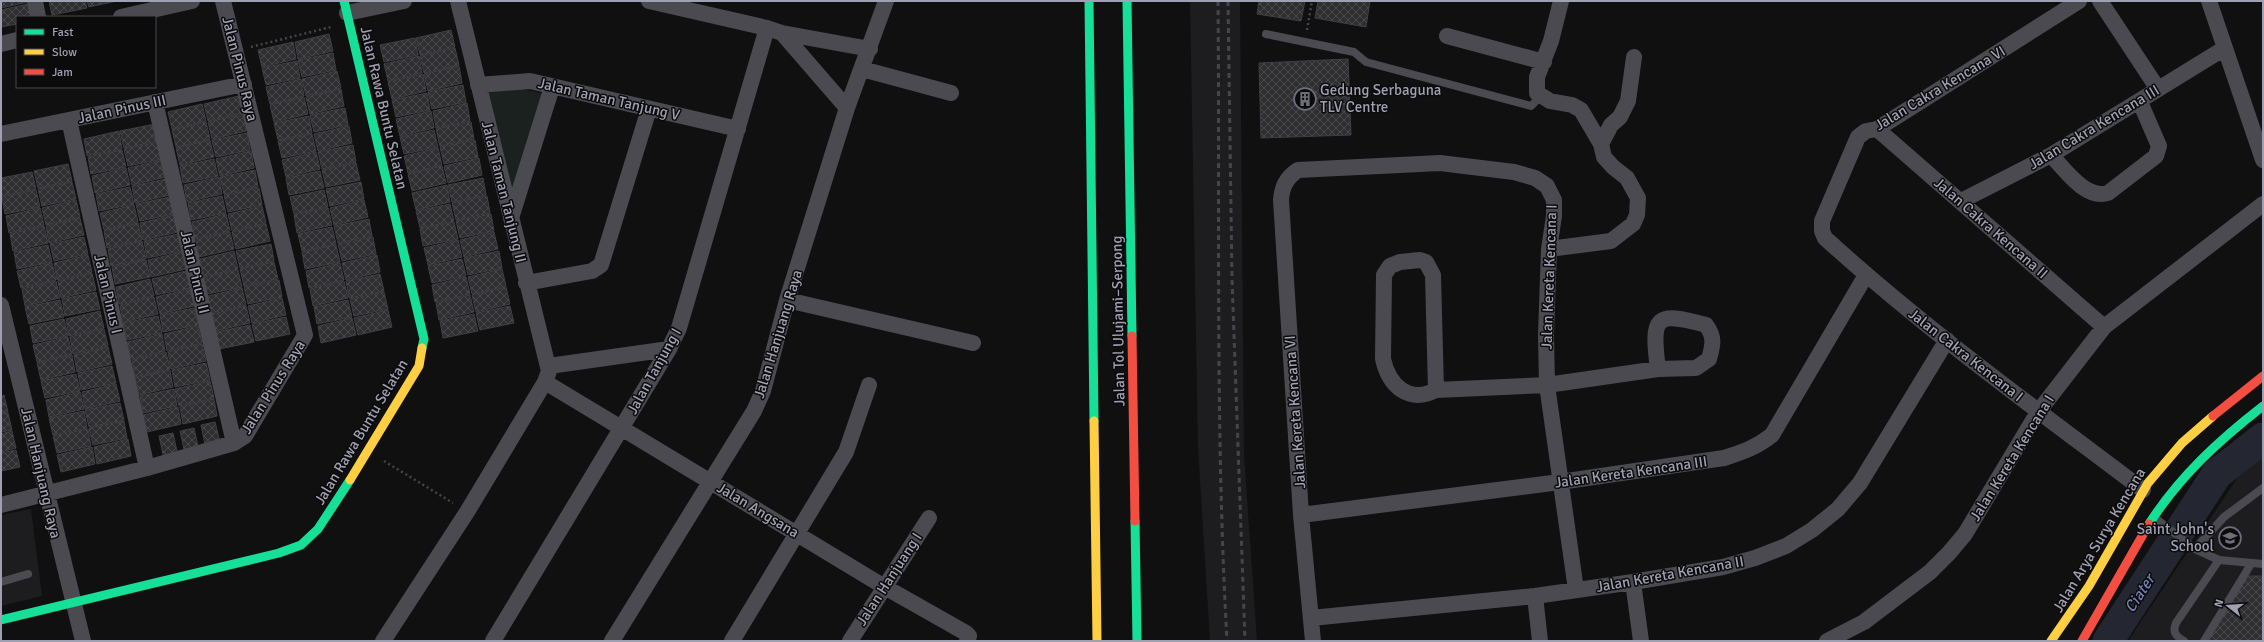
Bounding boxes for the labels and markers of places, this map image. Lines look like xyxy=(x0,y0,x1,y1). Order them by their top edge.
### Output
place label: Gedung Serbaguna TLV Centre xyxy=(1320,81,1441,116)
building icon: Gedung Serbaguna TLV Centre xyxy=(1292,86,1318,112)
place label: Saint John's School xyxy=(2137,520,2214,555)
school or university icon: Saint John's School xyxy=(2217,525,2243,551)

